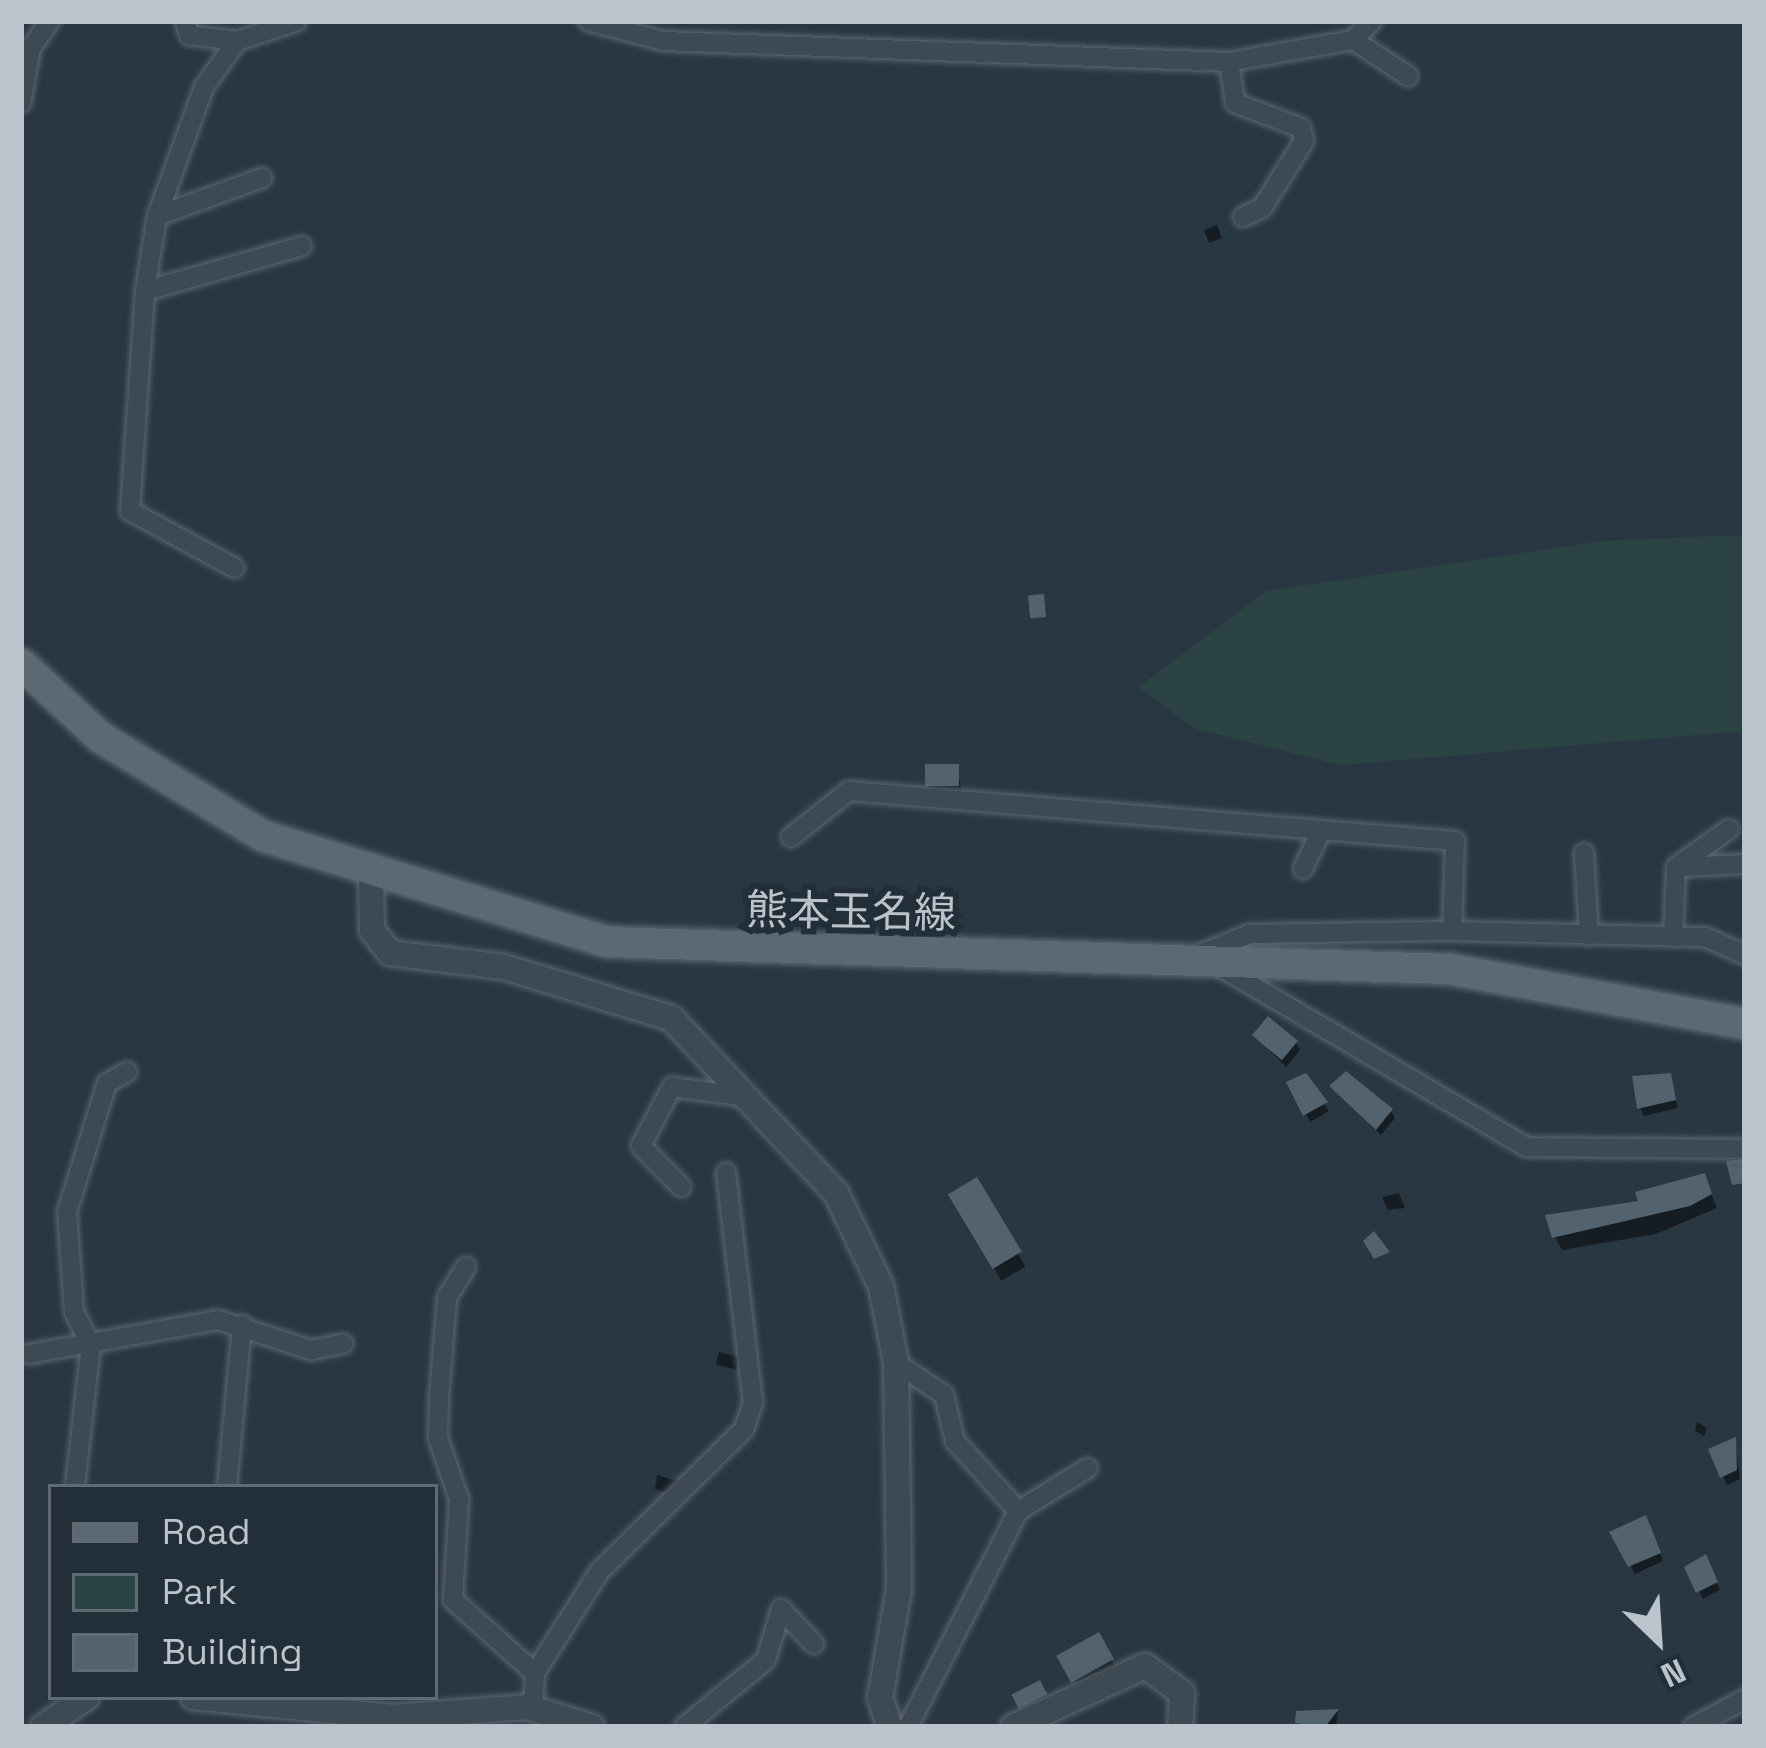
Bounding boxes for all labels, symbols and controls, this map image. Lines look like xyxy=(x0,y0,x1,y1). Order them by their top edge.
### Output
street label: 熊本玉名線 xyxy=(746,885,956,939)
legend xyxy=(48,1484,438,1700)
text: Road xyxy=(162,1509,250,1555)
text: Park xyxy=(162,1569,237,1615)
north arrow xyxy=(1598,1580,1718,1700)
text: Building xyxy=(162,1629,303,1675)
text: N xyxy=(1654,1649,1692,1696)

